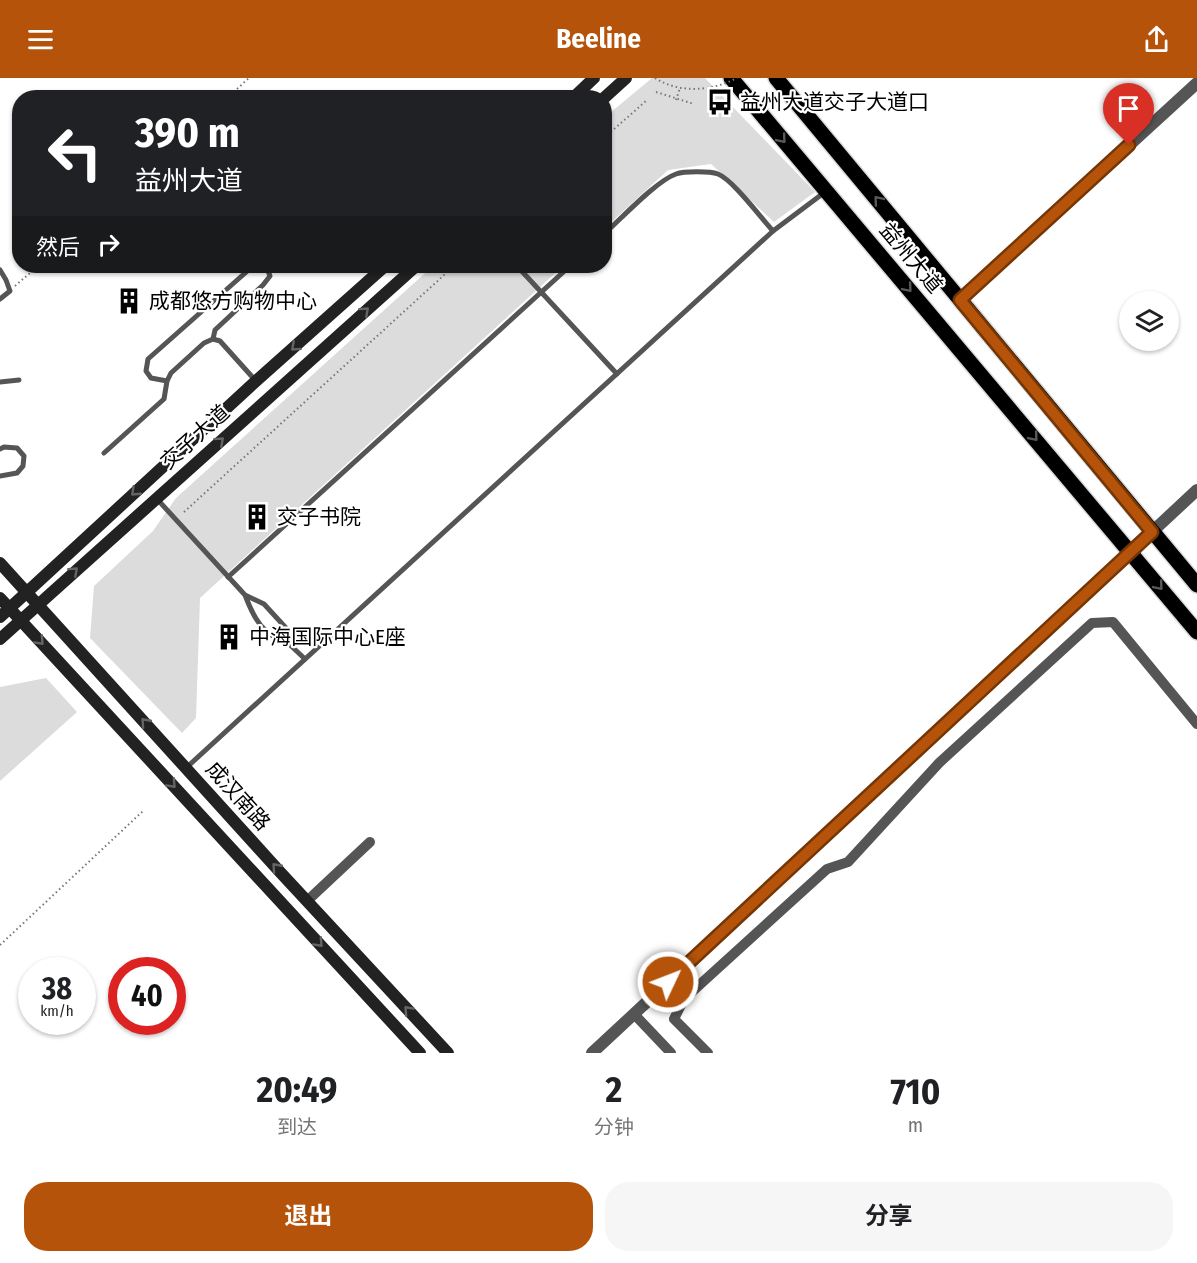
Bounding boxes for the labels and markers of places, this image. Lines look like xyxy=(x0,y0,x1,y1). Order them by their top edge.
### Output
pin xyxy=(1103,83,1154,145)
bus stop icon: 益州大道交子大道口 xyxy=(705,87,735,117)
place label: 益州大道交子大道口 xyxy=(740,89,929,115)
building icon: 成都悠方购物中心 xyxy=(114,286,144,316)
place label: 成都悠方购物中心 xyxy=(149,288,317,314)
building icon: 交子书院 xyxy=(242,502,272,532)
place label: 交子书院 xyxy=(277,504,361,530)
building icon: 中海国际中心E座 xyxy=(214,622,244,652)
place label: 中海国际中心E座 xyxy=(249,624,406,650)

